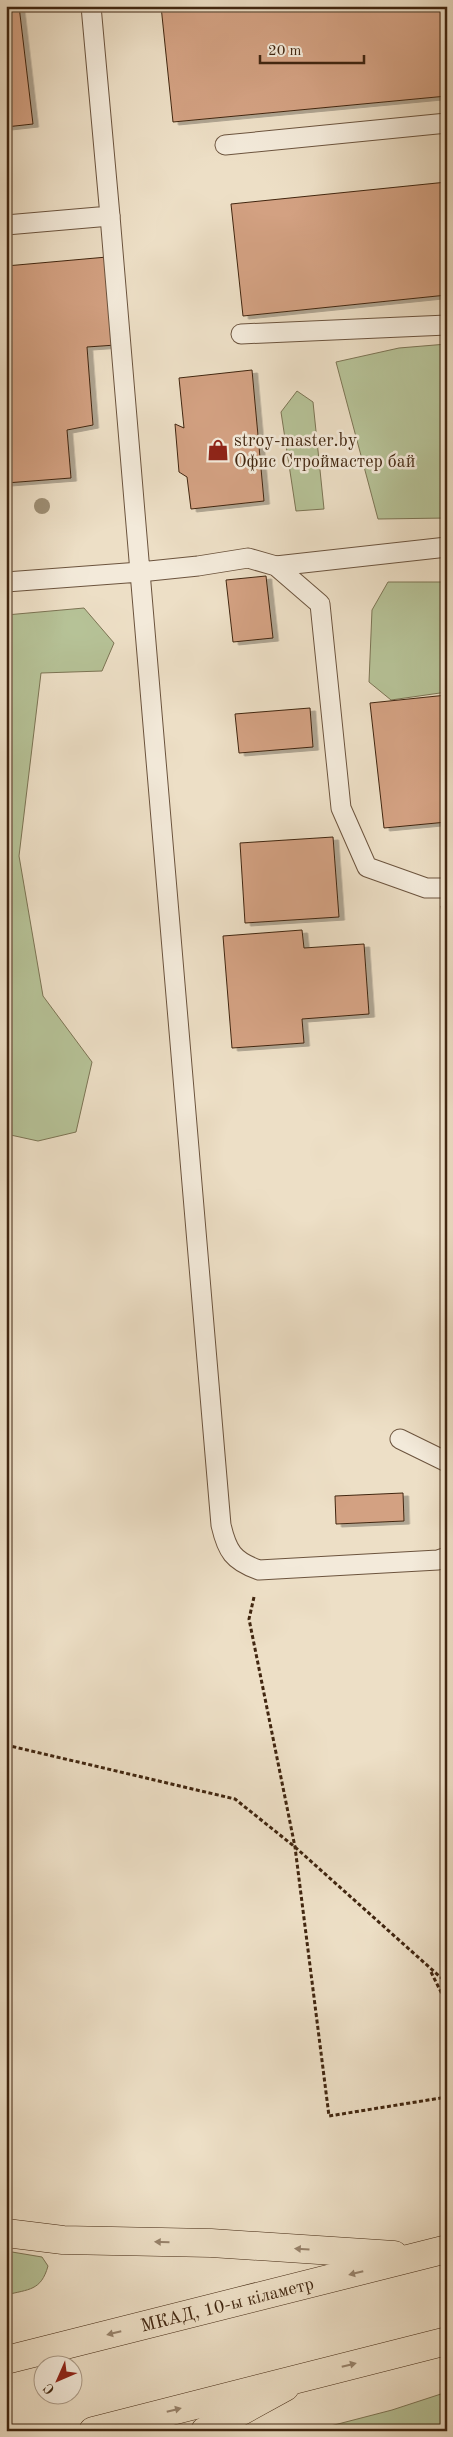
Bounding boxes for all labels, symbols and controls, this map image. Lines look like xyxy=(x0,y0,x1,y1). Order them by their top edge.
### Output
scale bar xyxy=(260,32,364,64)
text: 20 m xyxy=(268,44,302,59)
place label: stroy-master.by Офис Строймастер бай xyxy=(234,432,415,472)
shop icon: stroy-master.by Офис Строймастер бай xyxy=(205,437,231,463)
one-way arrow xyxy=(154,2238,170,2246)
one-way arrow xyxy=(294,2244,310,2252)
one-way arrow xyxy=(349,2269,364,2277)
street label: МКАД, 10-ы кіламетр xyxy=(139,2275,316,2336)
one-way arrow xyxy=(106,2329,121,2337)
north arrow xyxy=(32,2354,82,2404)
one-way arrow xyxy=(342,2361,357,2369)
text: С xyxy=(41,2380,58,2397)
one-way arrow xyxy=(166,2406,181,2414)

